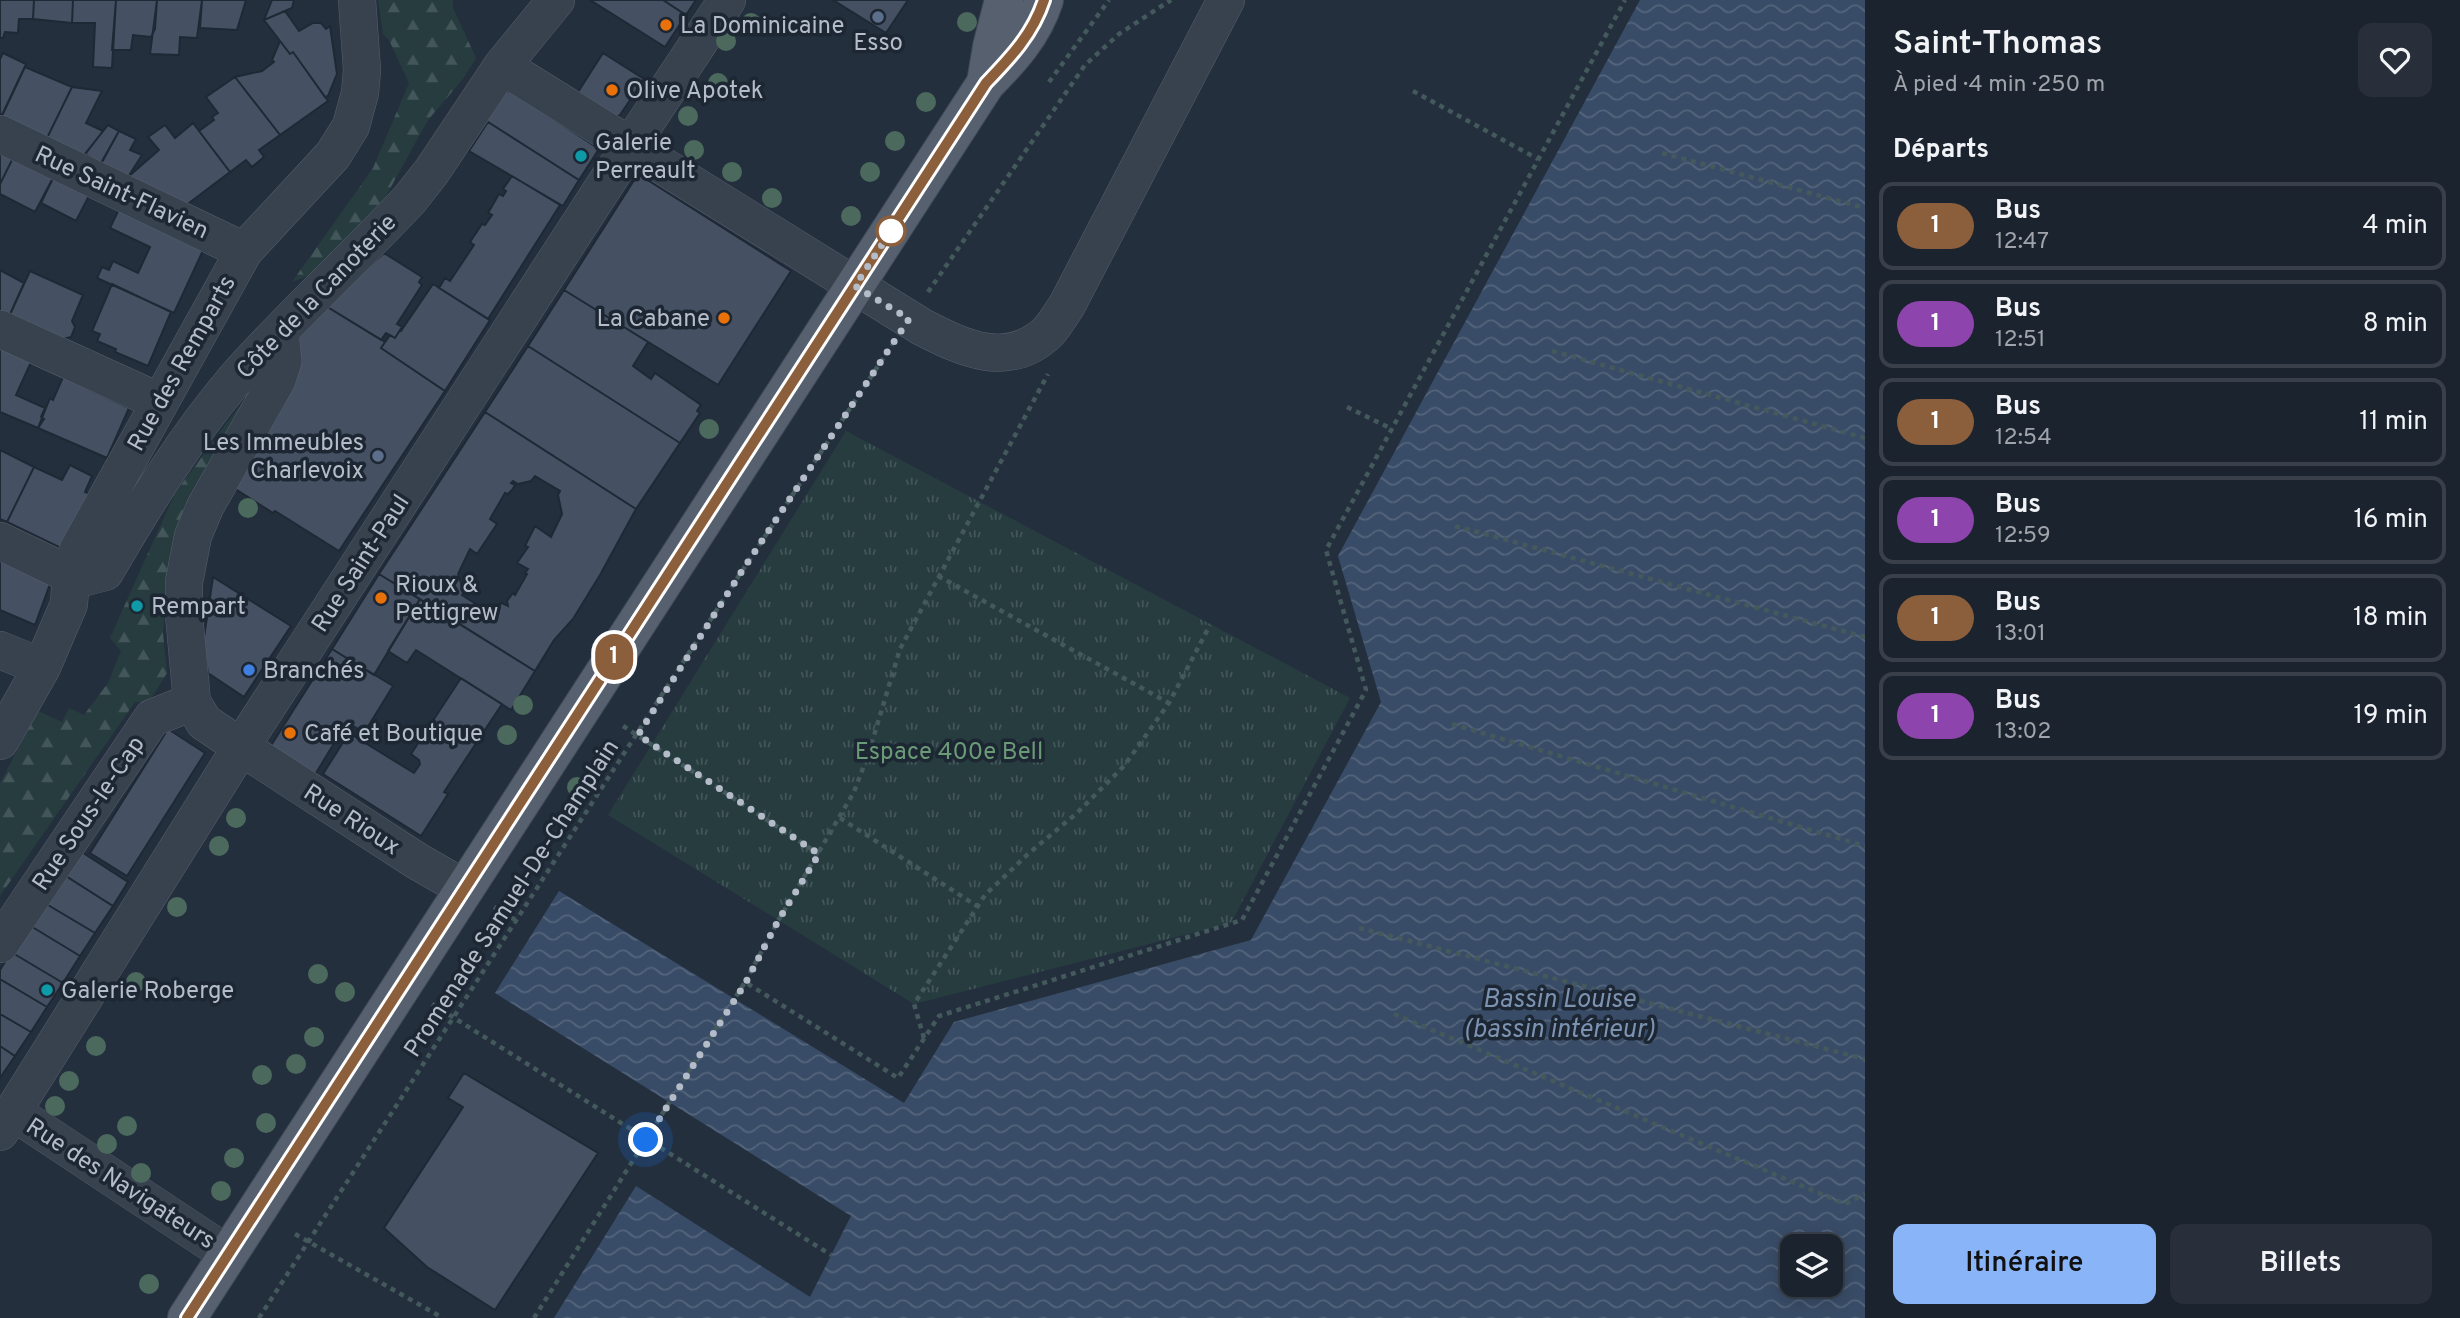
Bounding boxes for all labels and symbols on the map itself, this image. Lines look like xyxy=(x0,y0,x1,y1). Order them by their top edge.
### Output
marker: Esso xyxy=(870,9,886,25)
place label: La Dominicaine xyxy=(680,12,844,42)
marker: La Dominicaine xyxy=(658,17,674,33)
place label: Esso xyxy=(853,29,903,59)
place label: Olive Apotek xyxy=(626,77,764,107)
marker: Olive Apotek xyxy=(604,82,620,98)
place label: Galerie Perreault xyxy=(595,129,696,187)
street label: Rue Saint-Flavien xyxy=(29,140,213,247)
marker: Galerie Perreault xyxy=(573,148,589,164)
street label: Côte de la Canoterie xyxy=(231,209,404,386)
unlabelled marker xyxy=(876,216,906,246)
street label: Rue des Remparts xyxy=(122,271,243,457)
place label: La Cabane xyxy=(597,305,710,335)
marker: La Cabane xyxy=(716,310,732,326)
place label: Les Immeubles Charlevoix xyxy=(203,429,364,487)
marker: Les Immeubles Charlevoix xyxy=(370,448,386,464)
street label: Rue Saint-Paul xyxy=(306,490,417,639)
place label: Rioux & Pettigrew xyxy=(395,571,499,629)
marker: Rioux & Pettigrew xyxy=(373,590,389,606)
place label: Rempart xyxy=(151,593,246,623)
marker: Rempart xyxy=(129,598,145,614)
line badge: 1 xyxy=(591,634,637,680)
place label: Branchés xyxy=(263,657,364,687)
marker: Branchés xyxy=(241,662,257,678)
place label: Café et Boutique xyxy=(304,720,483,750)
marker: Café et Boutique xyxy=(282,725,298,741)
street label: Rue Sous-le-Cap xyxy=(27,731,152,897)
street label: Promenade Samuel-De-Champlain xyxy=(399,735,627,1064)
park label: Espace 400e Bell xyxy=(855,738,1043,768)
street label: Rue Rioux xyxy=(297,778,405,863)
place label: Galerie Roberge xyxy=(61,977,234,1007)
marker: Galerie Roberge xyxy=(39,982,55,998)
water label: Bassin Louise (bassin intérieur) xyxy=(1463,984,1655,1047)
street label: Rue des Navigateurs xyxy=(20,1112,220,1257)
your location xyxy=(628,1122,663,1157)

